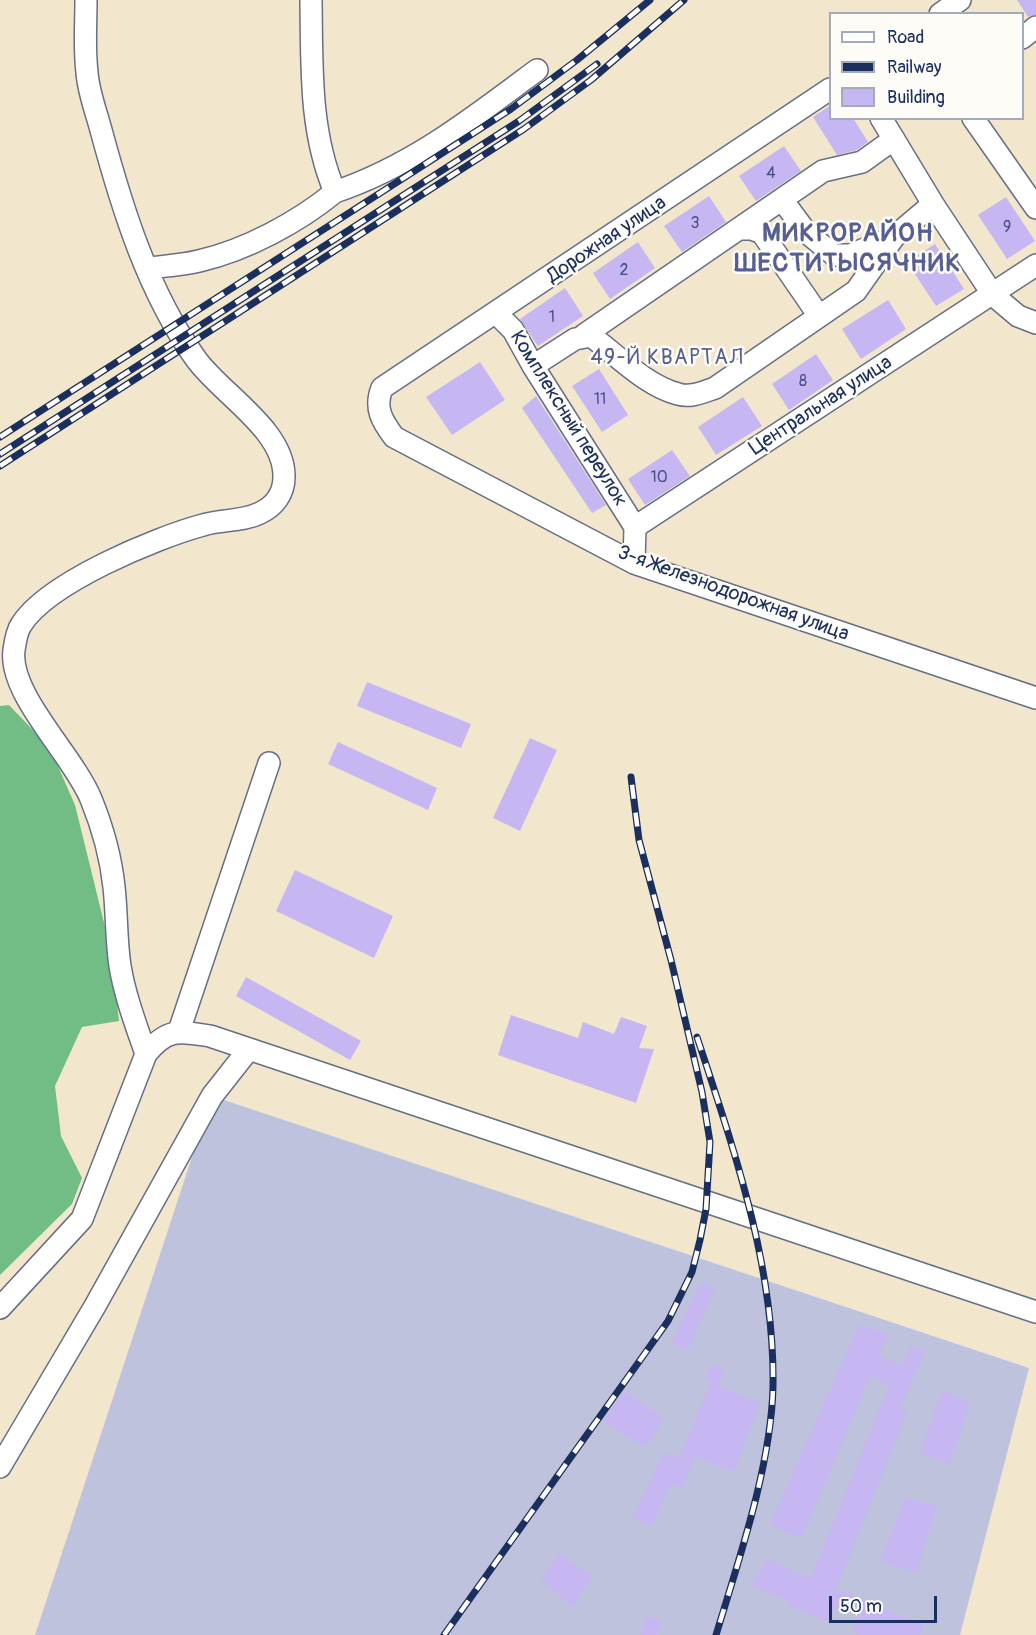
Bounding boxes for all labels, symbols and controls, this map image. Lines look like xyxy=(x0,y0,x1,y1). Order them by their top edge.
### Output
legend xyxy=(829,12,1024,120)
text: Road xyxy=(887,26,924,49)
text: Railway xyxy=(887,56,942,79)
text: Building xyxy=(887,86,945,109)
house number: 4 xyxy=(766,164,776,184)
street label: Дорожная улица xyxy=(543,191,671,289)
house number: 3 xyxy=(691,214,699,234)
district label: МИКРОРАЙОН ШЕСТИТЫСЯЧНИК xyxy=(734,218,962,280)
house number: 9 xyxy=(1003,218,1011,238)
house number: 2 xyxy=(620,261,628,281)
house number: 1 xyxy=(549,308,555,328)
street label: Комплексный переулок xyxy=(504,327,632,511)
district label: 49-Й КВАРТАЛ xyxy=(590,346,744,372)
street label: Центральная улица xyxy=(745,351,897,461)
house number: 8 xyxy=(799,372,807,392)
house number: 11 xyxy=(594,390,606,410)
house number: 10 xyxy=(650,468,668,488)
street label: 3-я Железнодорожная улица xyxy=(614,541,852,647)
scale bar xyxy=(832,1584,940,1622)
text: 50 m xyxy=(840,1595,882,1618)

